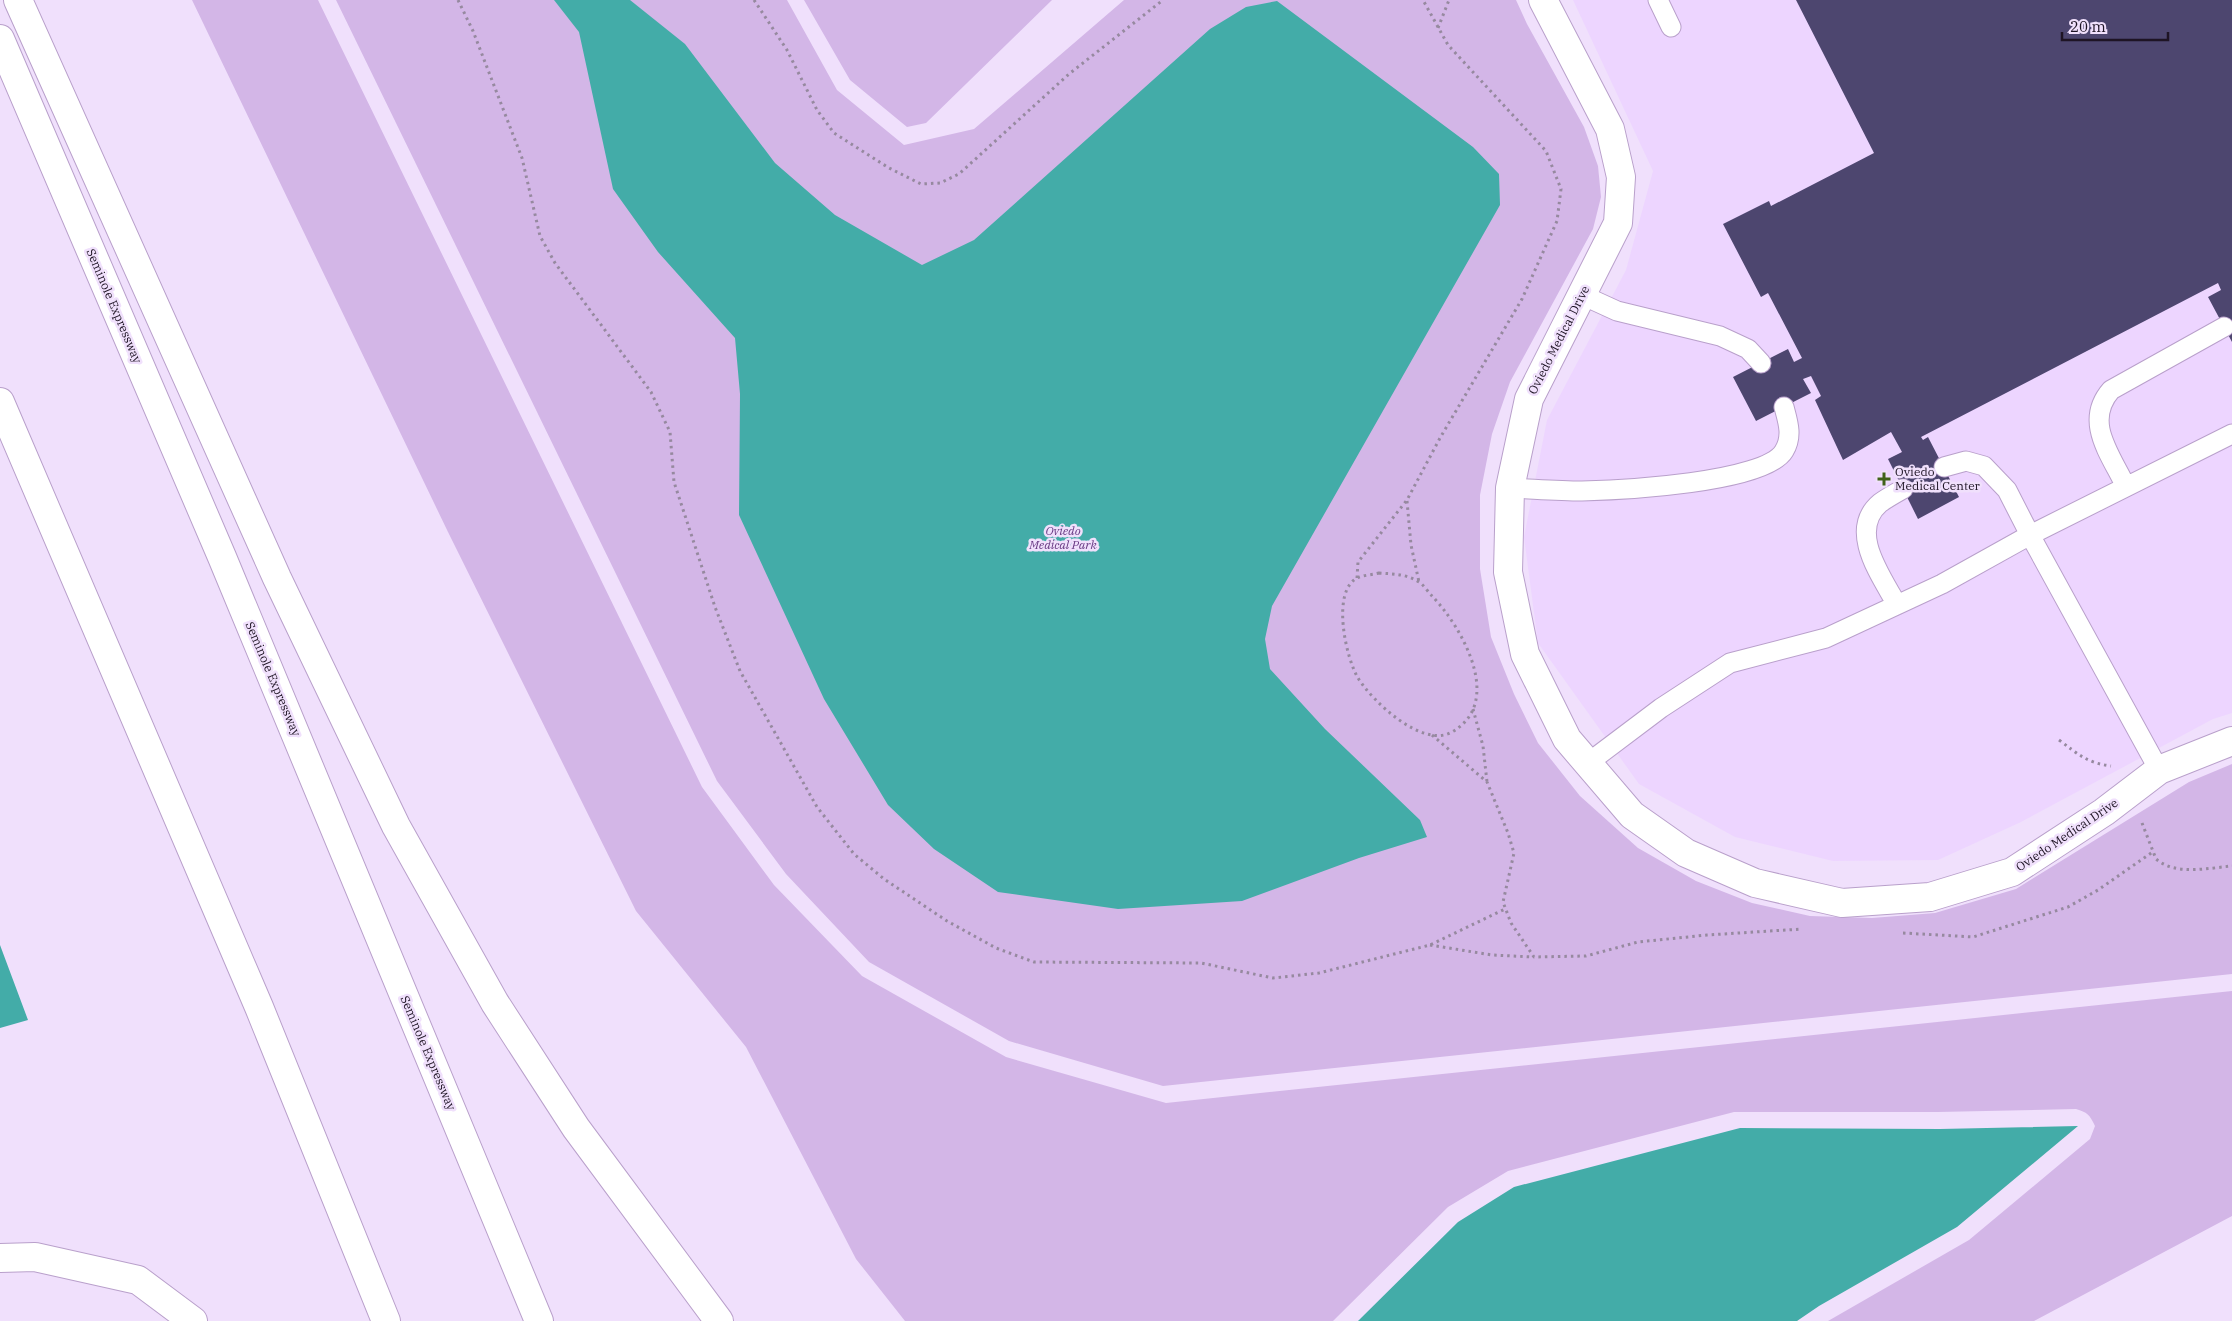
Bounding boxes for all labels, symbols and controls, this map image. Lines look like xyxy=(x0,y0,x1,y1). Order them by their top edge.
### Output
scale bar xyxy=(2062,10,2168,42)
text: 20 m xyxy=(2070,17,2106,36)
street label: Seminole Expressway xyxy=(83,246,146,366)
street label: Oviedo Medical Drive xyxy=(1525,283,1592,397)
place label: Oviedo Medical Center xyxy=(1895,464,1981,493)
marker: Oviedo Medical Center xyxy=(1877,472,1891,486)
park label: Oviedo Medical Park xyxy=(1028,523,1097,552)
street label: Seminole Expressway xyxy=(242,619,305,739)
street label: Oviedo Medical Drive xyxy=(2013,795,2121,874)
street label: Seminole Expressway xyxy=(397,993,460,1113)

